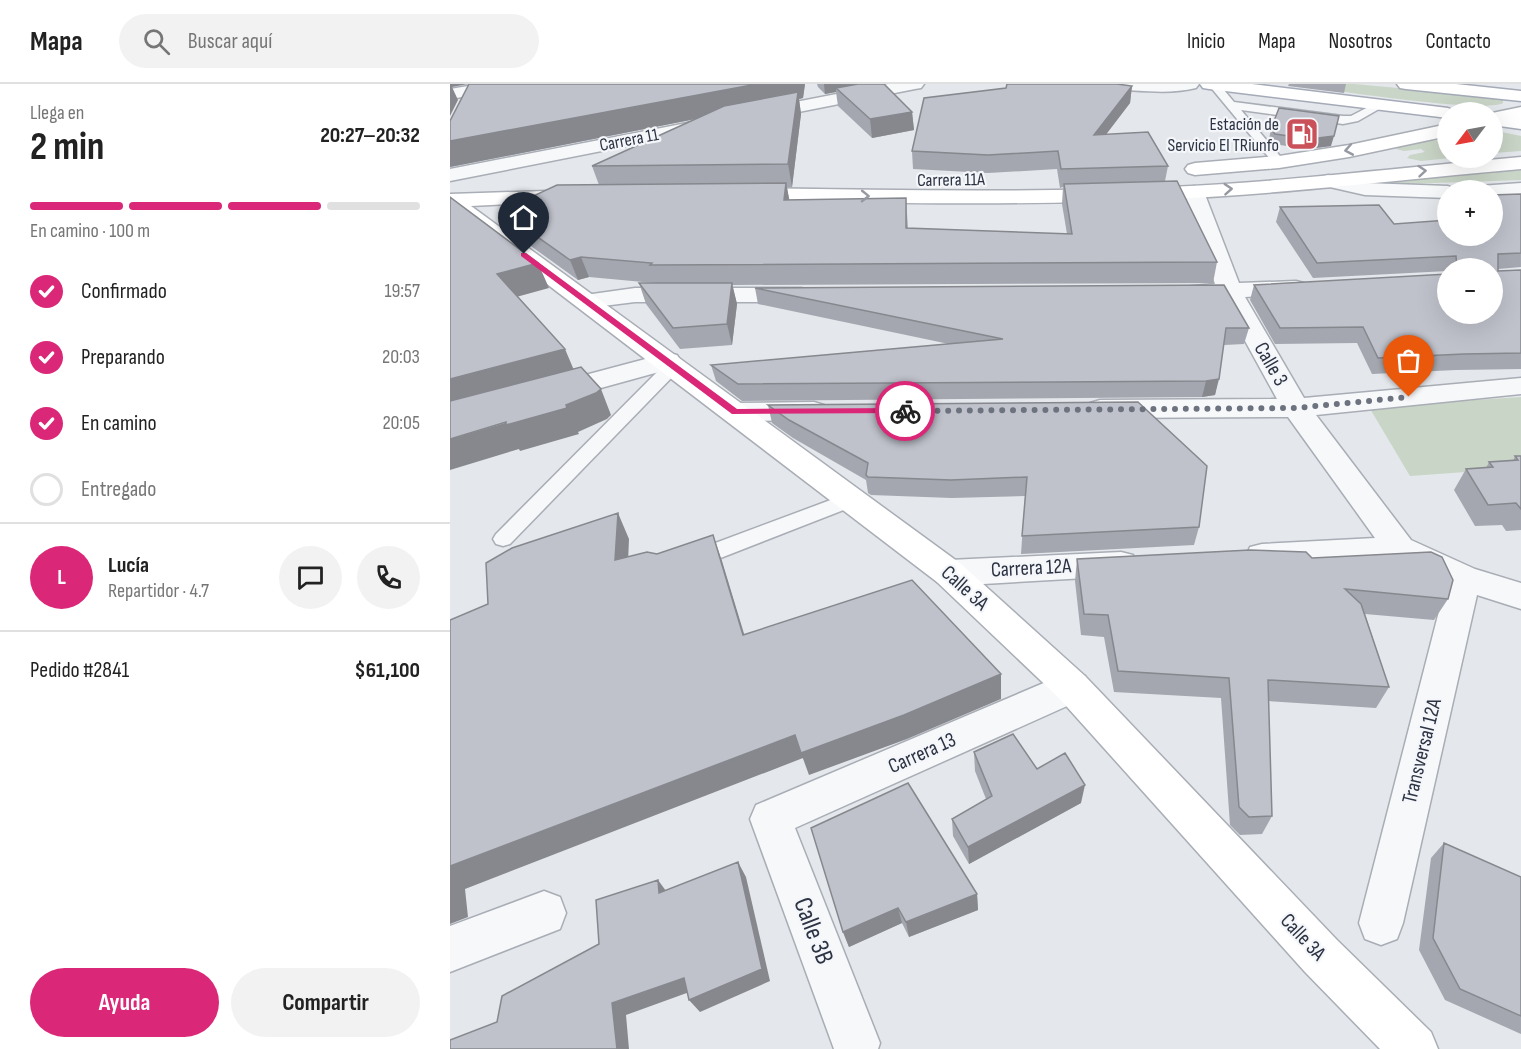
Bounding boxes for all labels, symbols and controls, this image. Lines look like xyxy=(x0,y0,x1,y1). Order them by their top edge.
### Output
search box xyxy=(119,14,539,68)
text: Mapa xyxy=(30,25,83,58)
icon: search xyxy=(140,25,173,58)
text: Buscar aquí xyxy=(188,28,272,55)
text: Inicio xyxy=(1187,29,1225,54)
text: Mapa xyxy=(1258,29,1296,54)
text: Nosotros xyxy=(1329,29,1393,54)
text: Contacto xyxy=(1426,29,1491,54)
text: Llega en xyxy=(30,101,84,125)
north arrow xyxy=(1437,102,1503,168)
map controls xyxy=(1437,102,1503,324)
place label: Estación de Servicio El TRiunfo xyxy=(1167,114,1279,156)
fuel station icon: Estación de Servicio El TRiunfo xyxy=(1284,116,1320,152)
text: 20:27–20:32 xyxy=(320,122,420,149)
text: 2 min xyxy=(30,124,104,171)
street label: Carrera 11 xyxy=(598,124,661,156)
one-way arrow xyxy=(1344,143,1354,156)
one-way arrow xyxy=(1418,165,1427,178)
street label: Carrera 11A xyxy=(917,169,985,191)
button: + xyxy=(1437,180,1503,246)
one-way arrow xyxy=(1224,183,1233,196)
one-way arrow xyxy=(861,190,870,202)
pin xyxy=(498,192,549,254)
icon: home xyxy=(507,201,540,234)
text: En camino · 100 m xyxy=(30,219,150,243)
button: − xyxy=(1437,258,1503,324)
icon: check xyxy=(30,275,63,308)
text: Confirmado xyxy=(81,278,167,305)
text: 19:57 xyxy=(384,279,420,303)
pin xyxy=(1383,335,1434,397)
street label: Calle 3 xyxy=(1249,338,1293,390)
icon: check xyxy=(30,341,63,374)
text: Preparando xyxy=(81,344,165,371)
icon: bag xyxy=(1392,344,1425,377)
text: 20:03 xyxy=(382,345,420,369)
courier xyxy=(875,381,935,441)
icon: bike xyxy=(889,395,922,428)
icon: check xyxy=(30,407,63,440)
text: En camino xyxy=(81,410,157,437)
text: 20:05 xyxy=(382,411,420,435)
text: Entregado xyxy=(81,476,156,503)
button: chat xyxy=(279,546,342,609)
button: phone xyxy=(357,546,420,609)
text: Lucía xyxy=(108,552,149,579)
street label: Carrera 12A xyxy=(990,553,1073,583)
street label: Calle 3A xyxy=(936,560,995,616)
text: L xyxy=(57,564,66,591)
text: Repartidor · 4.7 xyxy=(108,579,209,603)
text: Pedido #2841 xyxy=(30,657,129,684)
text: $61,100 xyxy=(355,657,420,684)
street label: Transversal 12A xyxy=(1397,695,1447,806)
street label: Carrera 13 xyxy=(884,727,960,779)
street label: Calle 3B xyxy=(786,893,840,969)
street label: Calle 3A xyxy=(1275,908,1332,966)
button: Ayuda xyxy=(30,968,219,1037)
button: Compartir xyxy=(231,968,420,1037)

